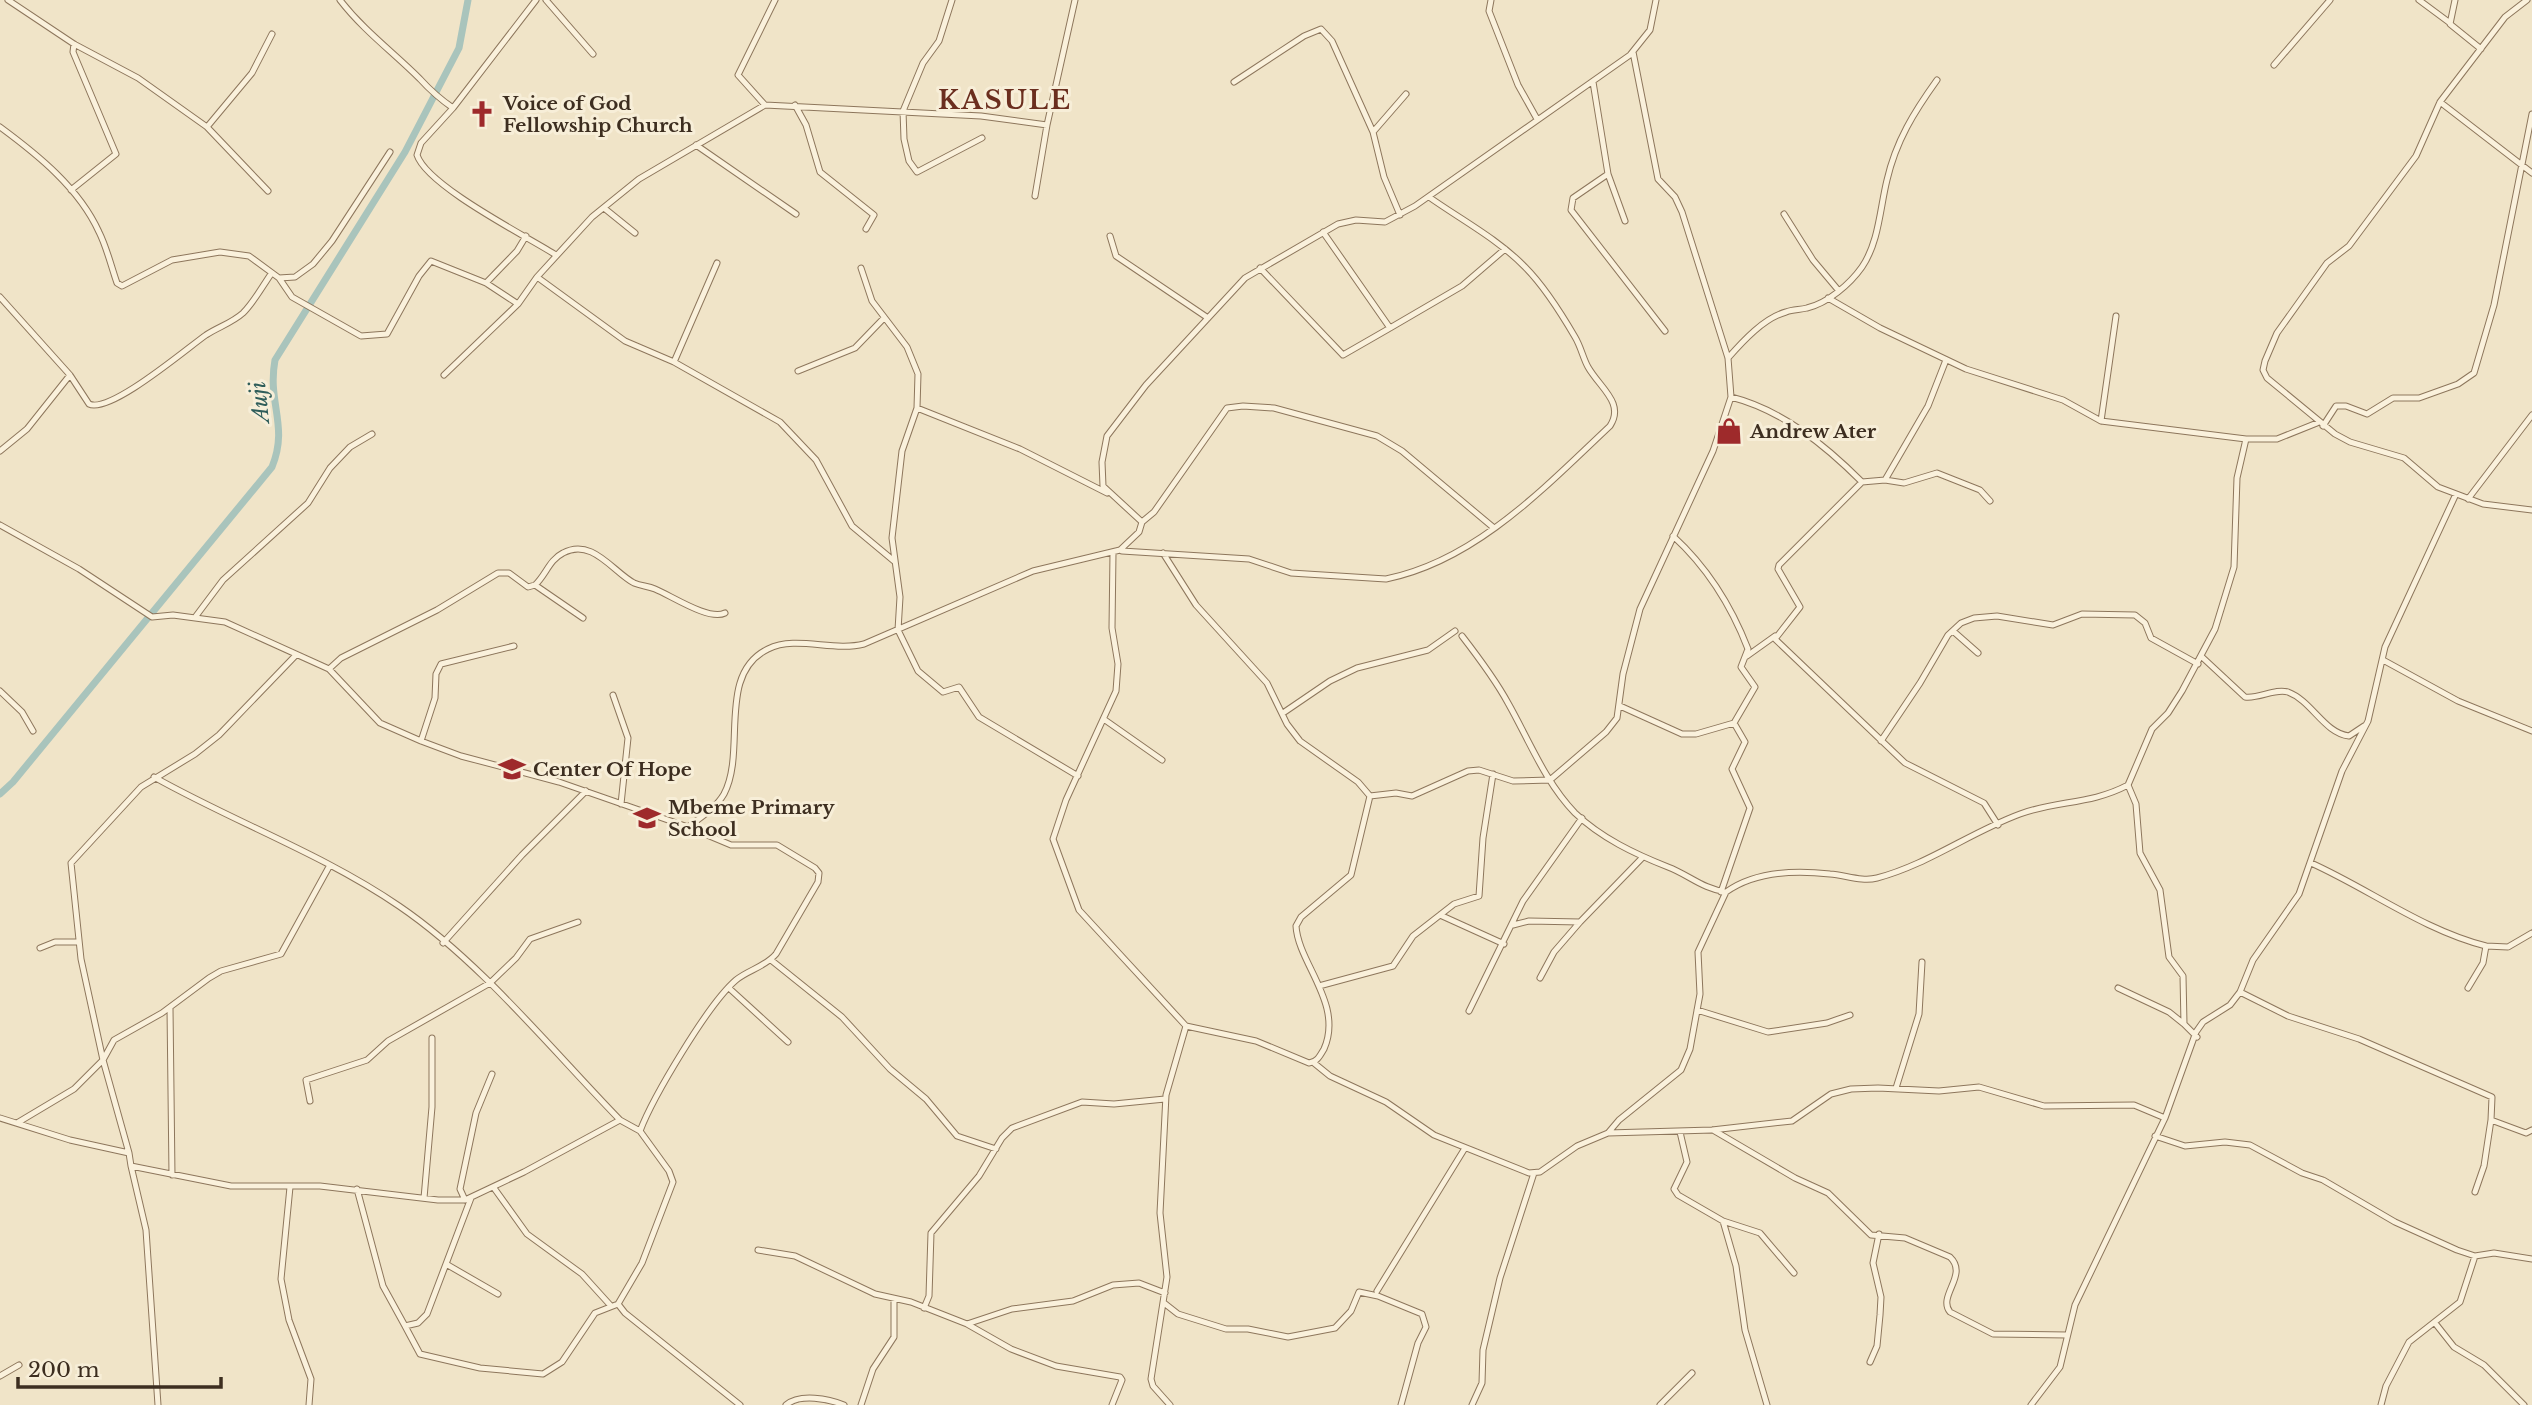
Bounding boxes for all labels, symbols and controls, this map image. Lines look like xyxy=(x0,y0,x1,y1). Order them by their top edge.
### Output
district label: KASULE xyxy=(938,84,1072,116)
place label: Voice of God Fellowship Church xyxy=(502,92,693,137)
church icon: Voice of God Fellowship Church xyxy=(467,99,497,129)
water label: Auji xyxy=(245,379,275,427)
shop icon: Andrew Ater xyxy=(1714,416,1744,446)
place label: Andrew Ater xyxy=(1749,420,1877,443)
school or university icon: Center Of Hope xyxy=(497,754,527,784)
place label: Center Of Hope xyxy=(533,758,692,781)
place label: Mbeme Primary School xyxy=(668,796,835,841)
school or university icon: Mbeme Primary School xyxy=(632,803,662,833)
scale bar xyxy=(18,1346,220,1390)
text: 200 m xyxy=(28,1357,100,1383)

